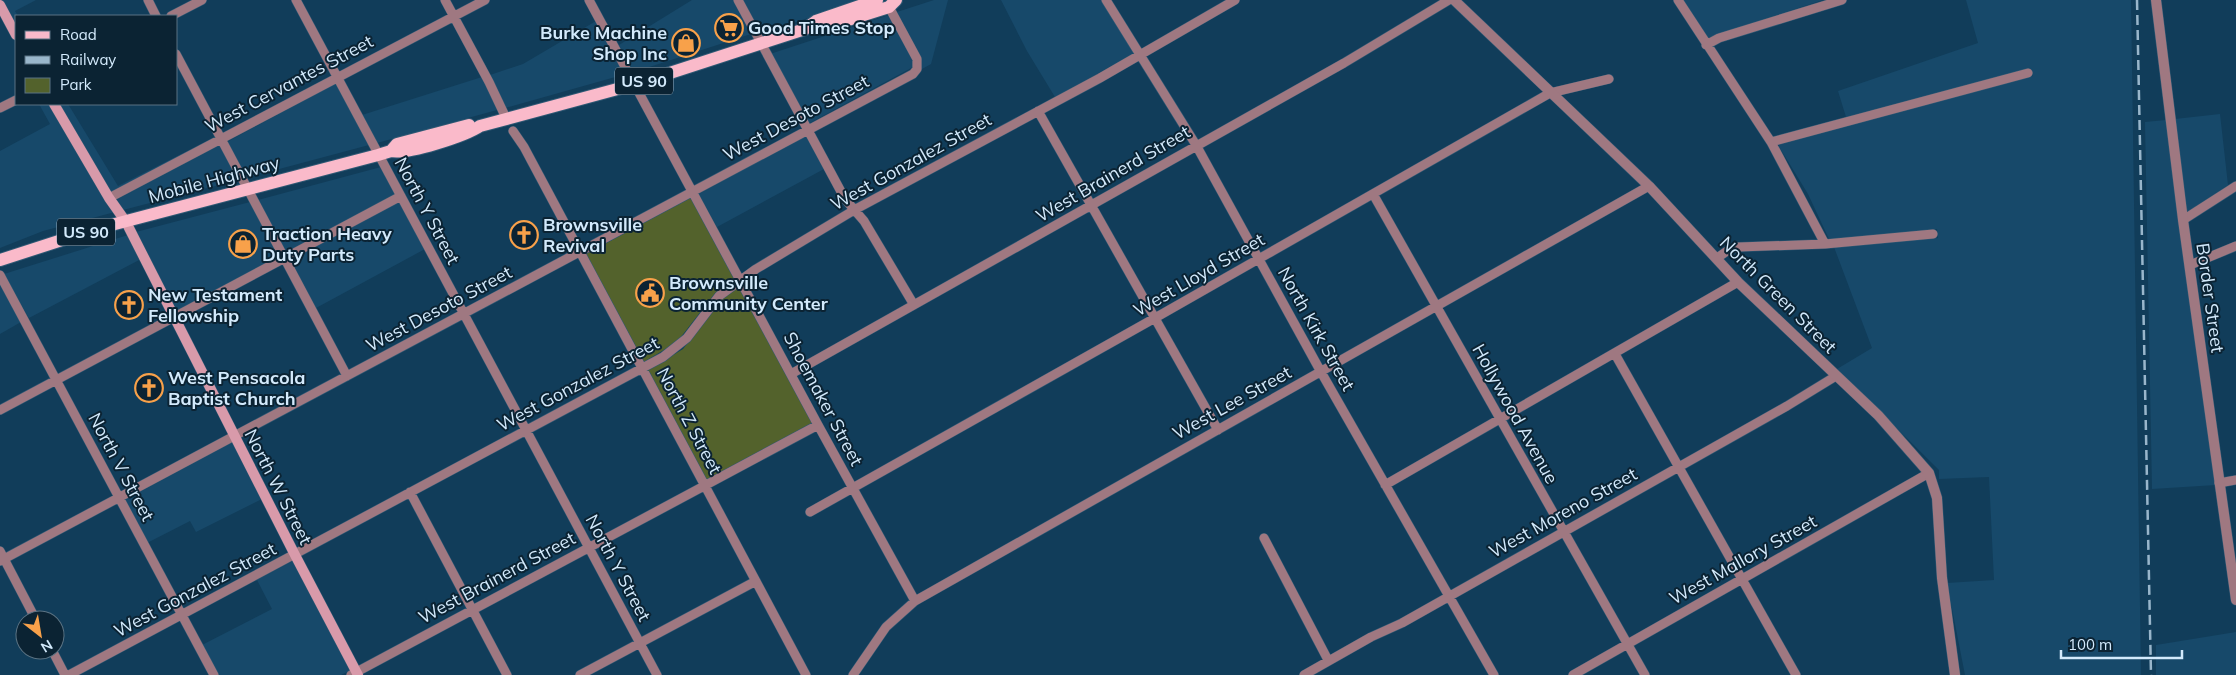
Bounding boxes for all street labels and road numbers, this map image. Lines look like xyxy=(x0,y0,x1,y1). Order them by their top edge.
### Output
street label: West Cervantes Street xyxy=(201,29,377,138)
road number: US 90 xyxy=(615,68,673,94)
street label: West Desoto Street xyxy=(719,69,873,166)
street label: West Gonzalez Street xyxy=(826,108,995,215)
street label: West Brainerd Street xyxy=(1031,120,1194,227)
street label: Mobile Highway xyxy=(146,151,282,208)
street label: North Y Street xyxy=(390,153,465,268)
road number: US 90 xyxy=(57,218,115,246)
street label: West Lloyd Street xyxy=(1129,228,1268,321)
street label: North Green Street xyxy=(1715,231,1842,358)
street label: Border Street xyxy=(2191,242,2230,354)
street label: West Desoto Street xyxy=(362,260,516,357)
street label: North Kirk Street xyxy=(1273,263,1360,395)
street label: Shoemaker Street xyxy=(778,328,868,470)
street label: West Gonzalez Street xyxy=(493,331,663,436)
street label: Hollywood Avenue xyxy=(1467,340,1563,488)
street label: West Lee Street xyxy=(1168,360,1295,445)
street label: North Z Street xyxy=(652,364,727,478)
street label: North V Street xyxy=(83,409,160,525)
street label: North W Street xyxy=(239,425,317,548)
street label: West Moreno Street xyxy=(1485,462,1641,563)
street label: North Y Street xyxy=(581,510,656,625)
street label: West Mallory Street xyxy=(1665,510,1820,610)
street label: West Brainerd Street xyxy=(414,526,579,629)
street label: West Gonzalez Street xyxy=(110,537,280,642)

